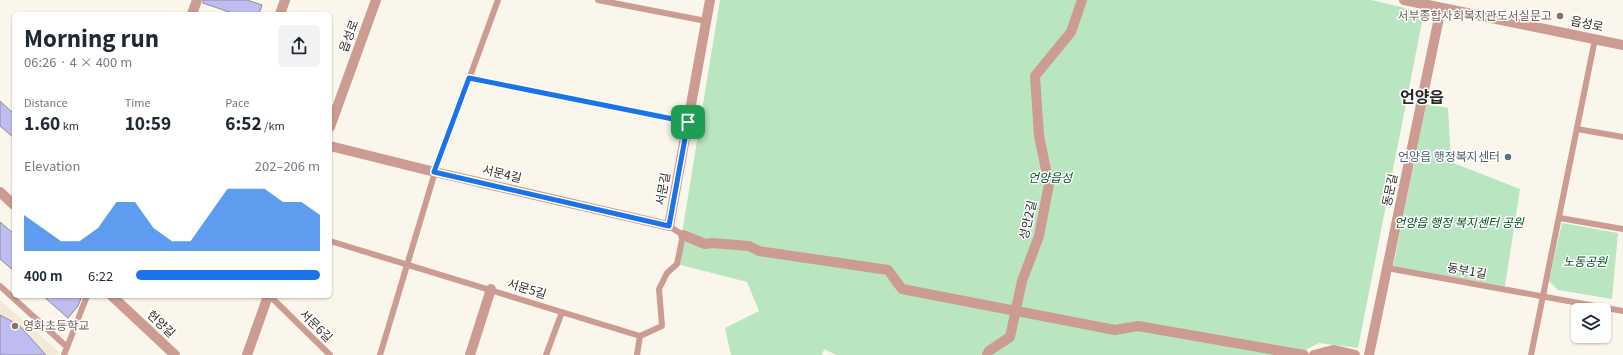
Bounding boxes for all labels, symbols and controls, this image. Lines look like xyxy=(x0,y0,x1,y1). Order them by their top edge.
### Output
place label: 서부종합사회복지관도서실문고 xyxy=(1397,6,1552,23)
marker: 서부종합사회복지관도서실문고 xyxy=(1555,11,1565,21)
street label: 읍성로 xyxy=(1569,11,1605,34)
street label: 읍성로 xyxy=(334,17,361,54)
text: Morning run xyxy=(24,21,159,53)
button: share xyxy=(278,25,320,67)
text: 06:26 · 4 × 400 m xyxy=(24,52,132,71)
district label: 언양읍 xyxy=(1400,84,1444,108)
text: Distance xyxy=(24,94,68,110)
text: Time xyxy=(125,94,151,110)
text: Pace xyxy=(225,94,249,110)
pin xyxy=(671,105,705,139)
text: 1.60 xyxy=(24,110,60,135)
text: 10:59 xyxy=(125,110,171,135)
text: 6:52 xyxy=(225,110,262,135)
icon: arrive xyxy=(677,111,699,133)
text: km xyxy=(60,117,79,133)
text: /km xyxy=(262,117,285,133)
place label: 언양읍 행정복지센터 xyxy=(1398,147,1500,164)
marker: 언양읍 행정복지센터 xyxy=(1503,152,1513,162)
text: Elevation xyxy=(24,156,80,175)
text: 202–206 m xyxy=(255,156,320,175)
street label: 서문4길 xyxy=(481,160,524,185)
park label: 언양읍성 xyxy=(1028,168,1074,185)
street label: 서문길 xyxy=(650,171,673,207)
street label: 동문길 xyxy=(1377,172,1400,208)
street label: 성안2길 xyxy=(1014,198,1039,241)
park label: 언양읍 행정 복지센터 공원 xyxy=(1394,213,1525,230)
park label: 노동공원 xyxy=(1563,252,1608,269)
street label: 동부1길 xyxy=(1446,258,1488,281)
text: 400 m xyxy=(24,266,63,285)
text: 6:22 xyxy=(88,266,113,285)
street label: 서문5길 xyxy=(506,274,549,302)
map controls xyxy=(1571,303,1611,343)
button: layers xyxy=(1571,303,1611,343)
street label: 헌양길 xyxy=(144,305,180,340)
street label: 서문6길 xyxy=(297,305,337,345)
place label: 영화초등학교 xyxy=(23,316,89,333)
marker: 영화초등학교 xyxy=(10,321,20,331)

